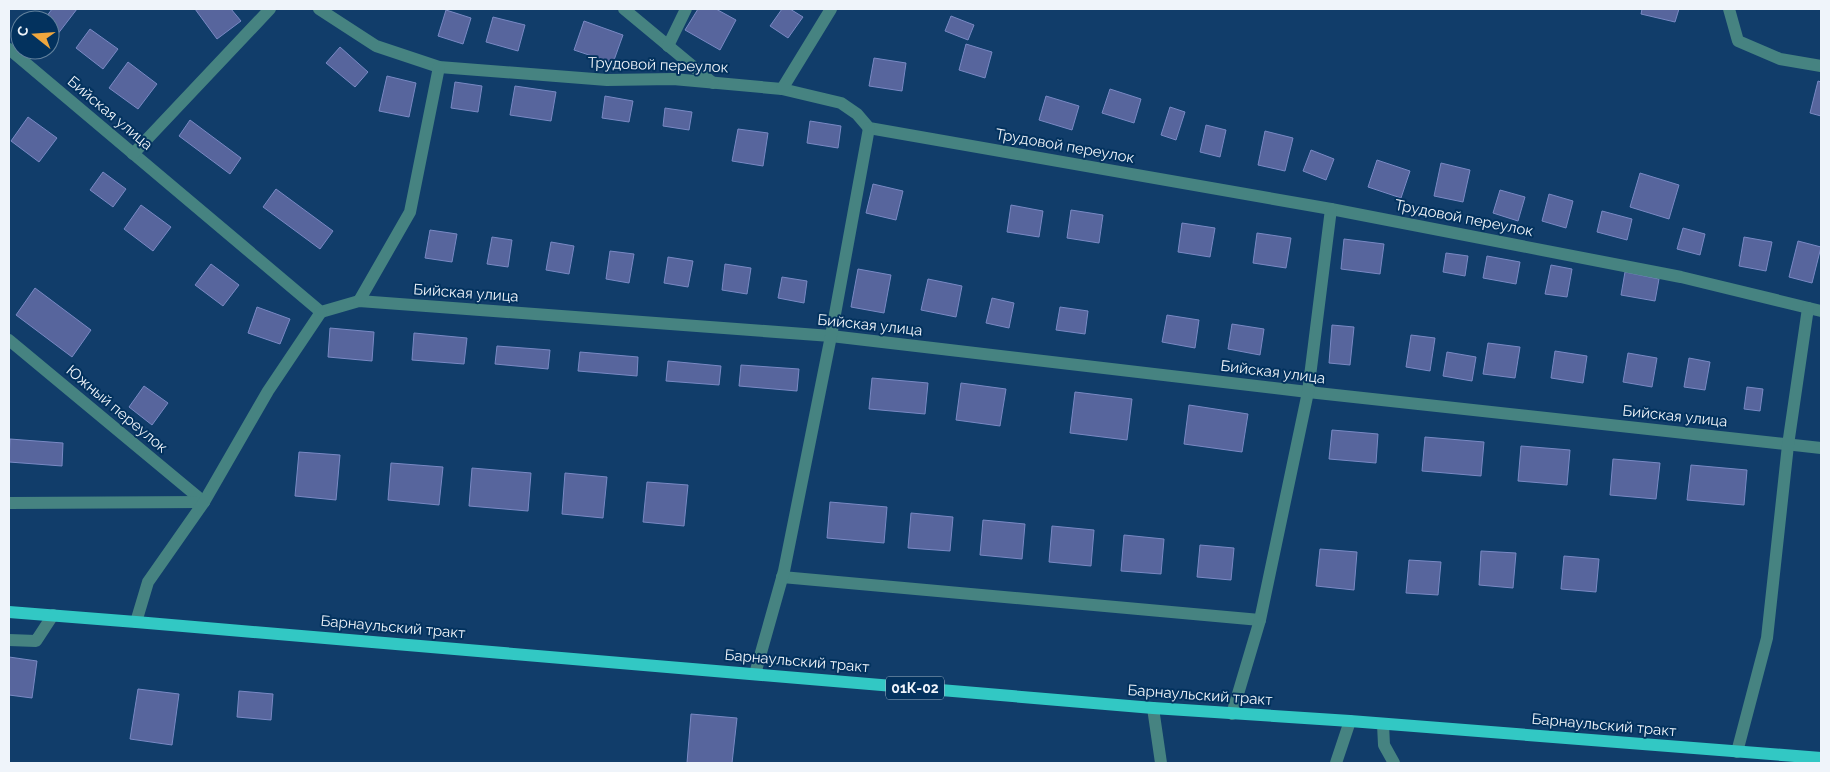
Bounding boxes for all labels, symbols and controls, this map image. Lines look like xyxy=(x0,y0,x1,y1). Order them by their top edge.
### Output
north arrow xyxy=(10,10,60,60)
text: С xyxy=(14,24,32,38)
street label: Трудовой переулок xyxy=(587,54,729,76)
street label: Бийская улица xyxy=(64,72,156,154)
street label: Трудовой переулок xyxy=(994,125,1136,167)
street label: Трудовой переулок xyxy=(1393,196,1535,240)
street label: Бийская улица xyxy=(413,280,519,306)
street label: Бийская улица xyxy=(817,311,923,339)
street label: Бийская улица xyxy=(1220,357,1326,387)
street label: Южный переулок xyxy=(63,361,171,457)
street label: Бийская улица xyxy=(1622,402,1728,430)
street label: Барнаульский тракт xyxy=(320,612,466,642)
street label: Барнаульский тракт xyxy=(724,646,870,676)
road number: 01К-02 xyxy=(886,676,944,700)
street label: Барнаульский тракт xyxy=(1127,681,1273,709)
street label: Барнаульский тракт xyxy=(1531,710,1677,740)

